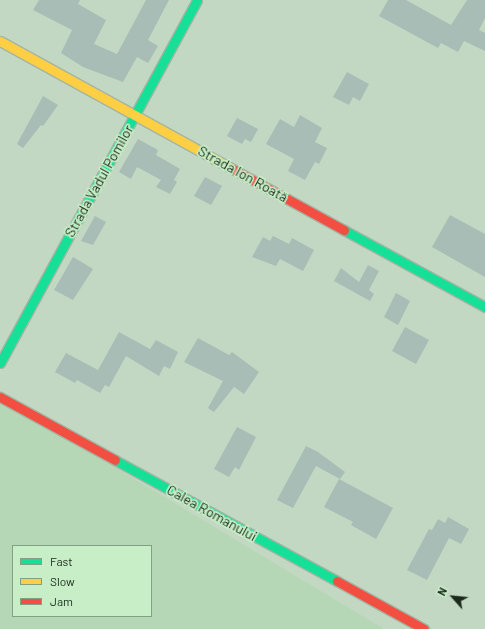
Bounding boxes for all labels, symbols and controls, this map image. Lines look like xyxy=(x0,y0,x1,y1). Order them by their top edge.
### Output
street label: Strada Vadul Pomilor xyxy=(61,122,137,240)
street label: Strada Ion Roată xyxy=(195,142,291,206)
street label: Calea Romanului xyxy=(164,481,260,545)
legend xyxy=(12,545,152,617)
text: Fast xyxy=(50,554,73,568)
text: Slow xyxy=(50,574,75,588)
north arrow xyxy=(433,577,473,617)
text: N xyxy=(434,585,449,598)
text: Jam xyxy=(50,594,73,608)

